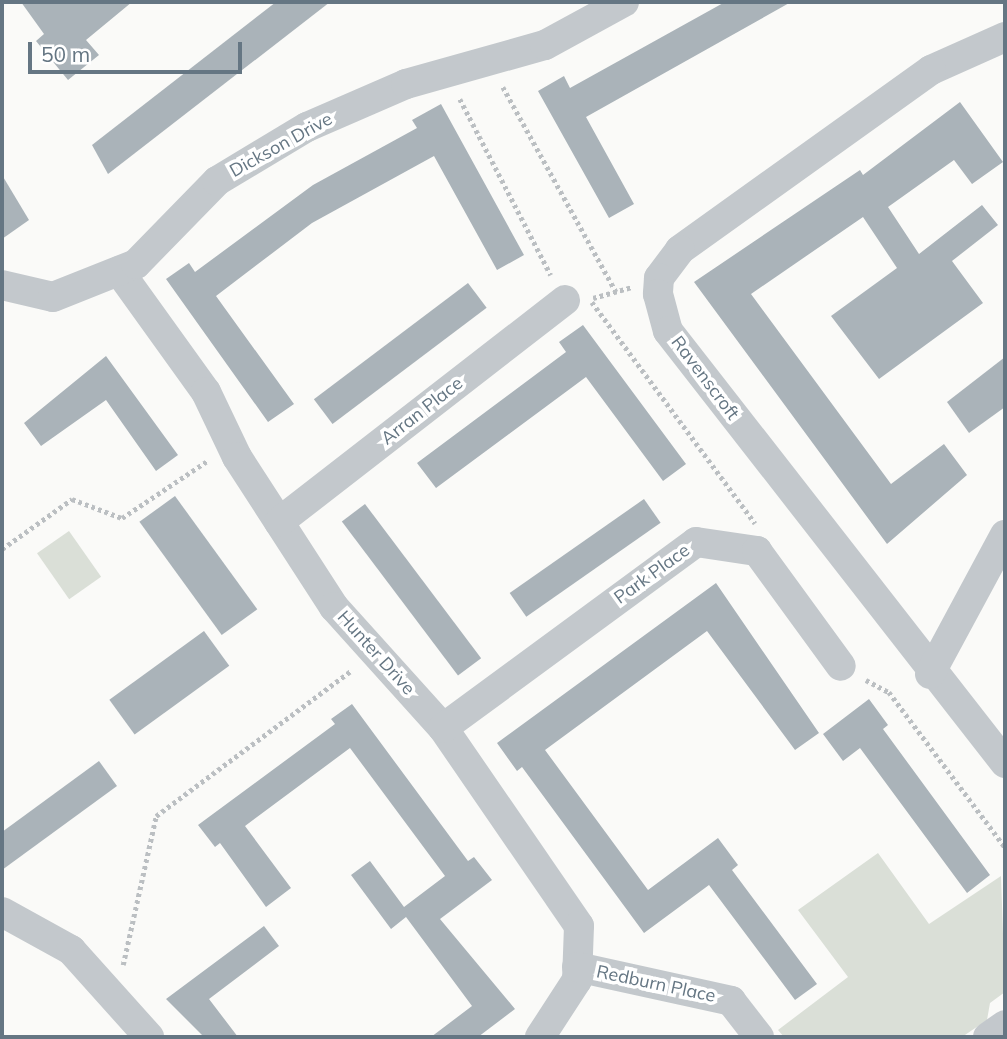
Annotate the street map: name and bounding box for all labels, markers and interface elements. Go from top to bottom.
scale bar [32,28,245,72]
text: 50 m [41,41,90,67]
street label: Dickson Drive [226,108,336,182]
street label: Ravenscroft [666,332,744,424]
street label: Arran Place [377,372,467,450]
street label: Park Place [610,539,694,609]
street label: Hunter Drive [333,607,419,699]
street label: Redburn Place [595,961,717,1007]

